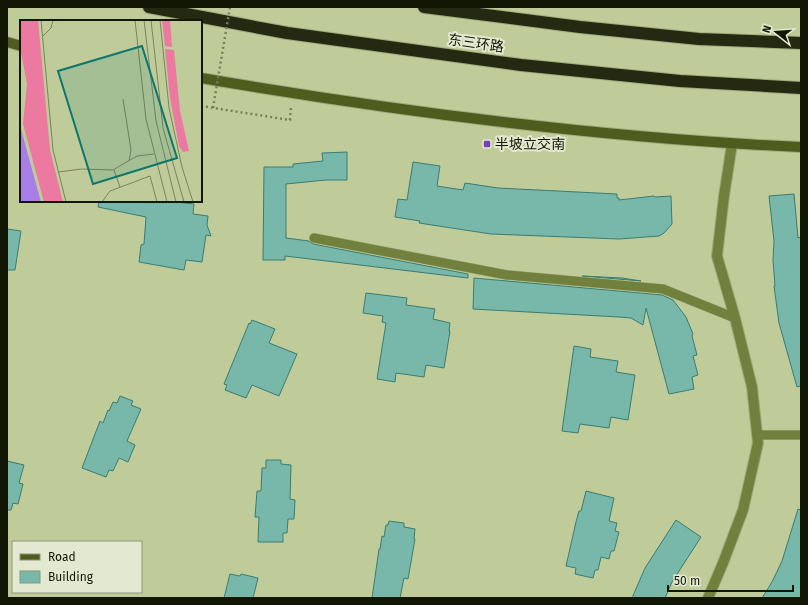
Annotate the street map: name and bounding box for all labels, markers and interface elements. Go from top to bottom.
north arrow [756,12,796,52]
inset map [20,20,202,202]
text: N [760,24,774,35]
street label: 东三环路 [447,31,505,56]
place label: 半坡立交南 [495,136,565,153]
marker: 半坡立交南 [482,139,492,149]
legend [12,541,142,593]
text: Road [48,550,76,564]
scale bar [668,567,793,593]
text: Building [48,570,94,584]
text: 50 m [674,574,700,588]

